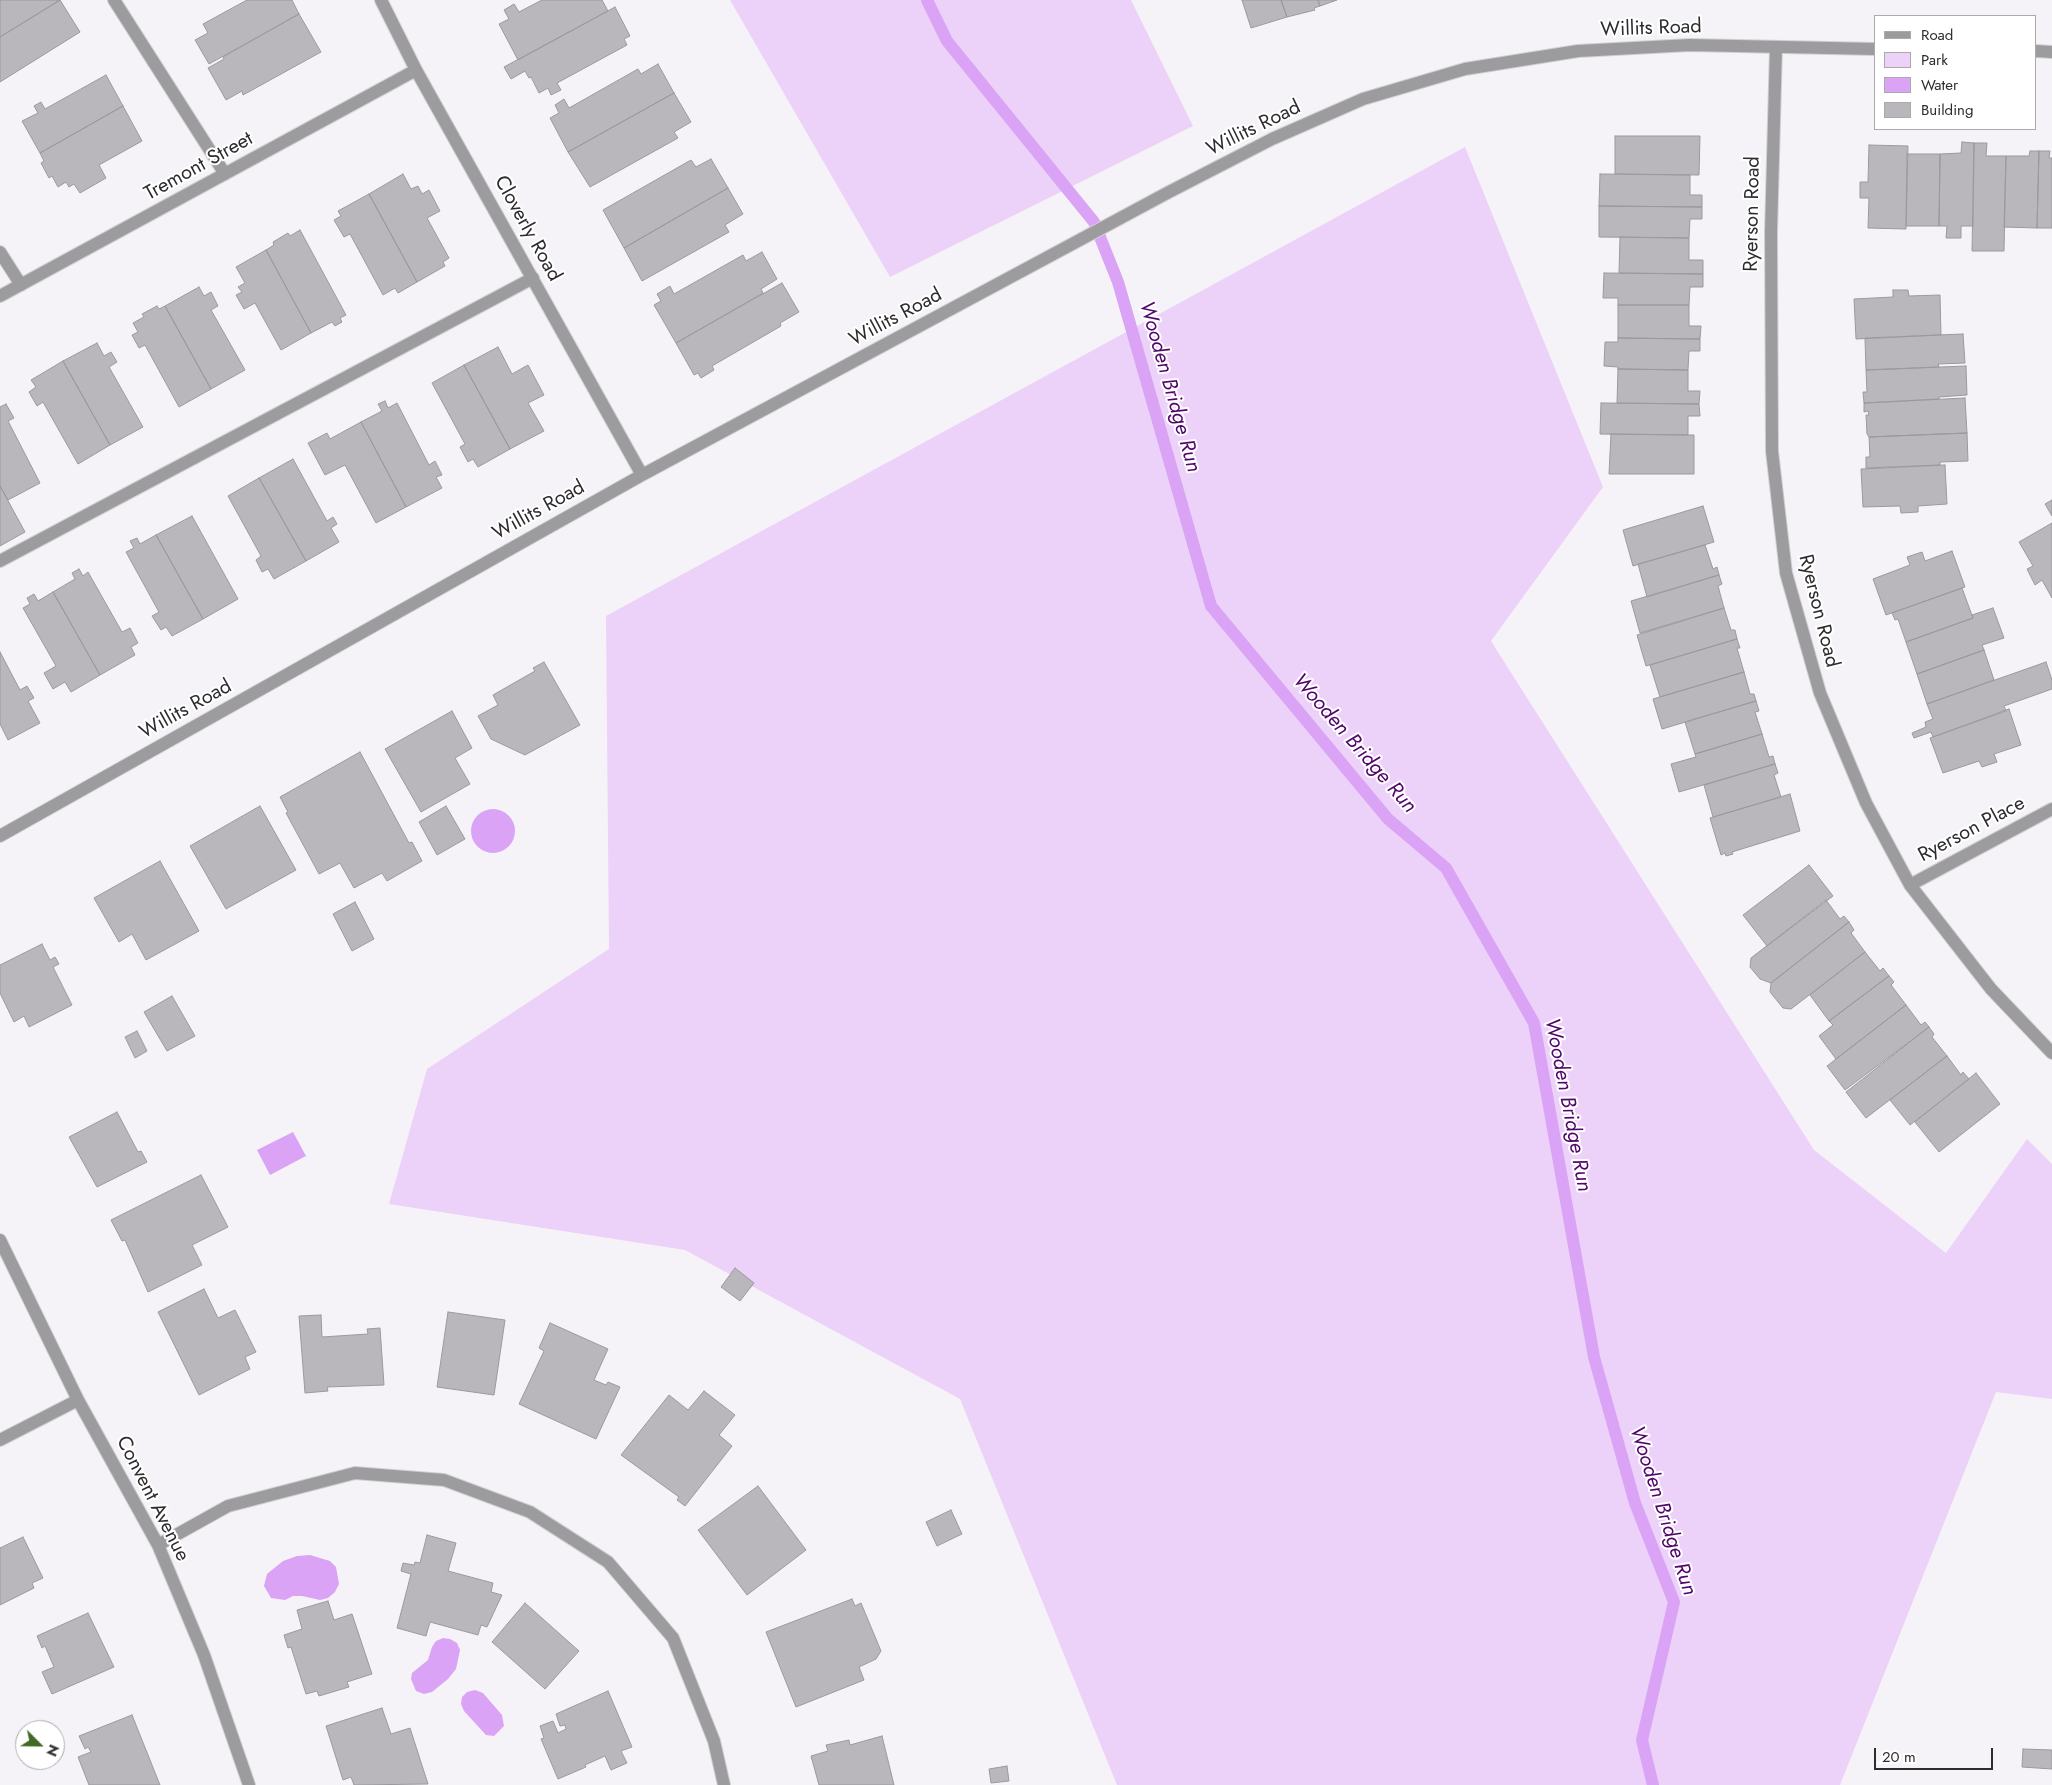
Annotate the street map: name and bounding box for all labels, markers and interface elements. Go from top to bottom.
street label: Willits Road [1600,15,1702,43]
legend [1874,15,2037,130]
text: Road [1921,24,1953,46]
text: Park [1921,49,1948,71]
text: Water [1921,74,1958,96]
street label: Willits Road [1203,96,1305,162]
text: Building [1921,99,1973,121]
street label: Tremont Street [141,127,257,207]
street label: Ryerson Road [1740,156,1766,272]
street label: Cloverly Road [488,172,566,286]
street label: Willits Road [846,284,946,352]
water label: Wooden Bridge Run [1133,299,1205,475]
street label: Willits Road [489,476,589,546]
street label: Ryerson Road [1792,552,1844,670]
water label: Wooden Bridge Run [1287,669,1421,819]
street label: Willits Road [136,675,236,745]
street label: Ryerson Place [1915,792,2029,868]
water label: Wooden Bridge Run [1538,1016,1596,1194]
water label: Wooden Bridge Run [1623,1423,1701,1599]
street label: Convent Avenue [110,1432,194,1566]
north arrow [15,1720,65,1770]
scale bar [1877,1738,1996,1770]
text: N [42,1741,64,1759]
text: 20 m [1882,1746,1916,1768]

